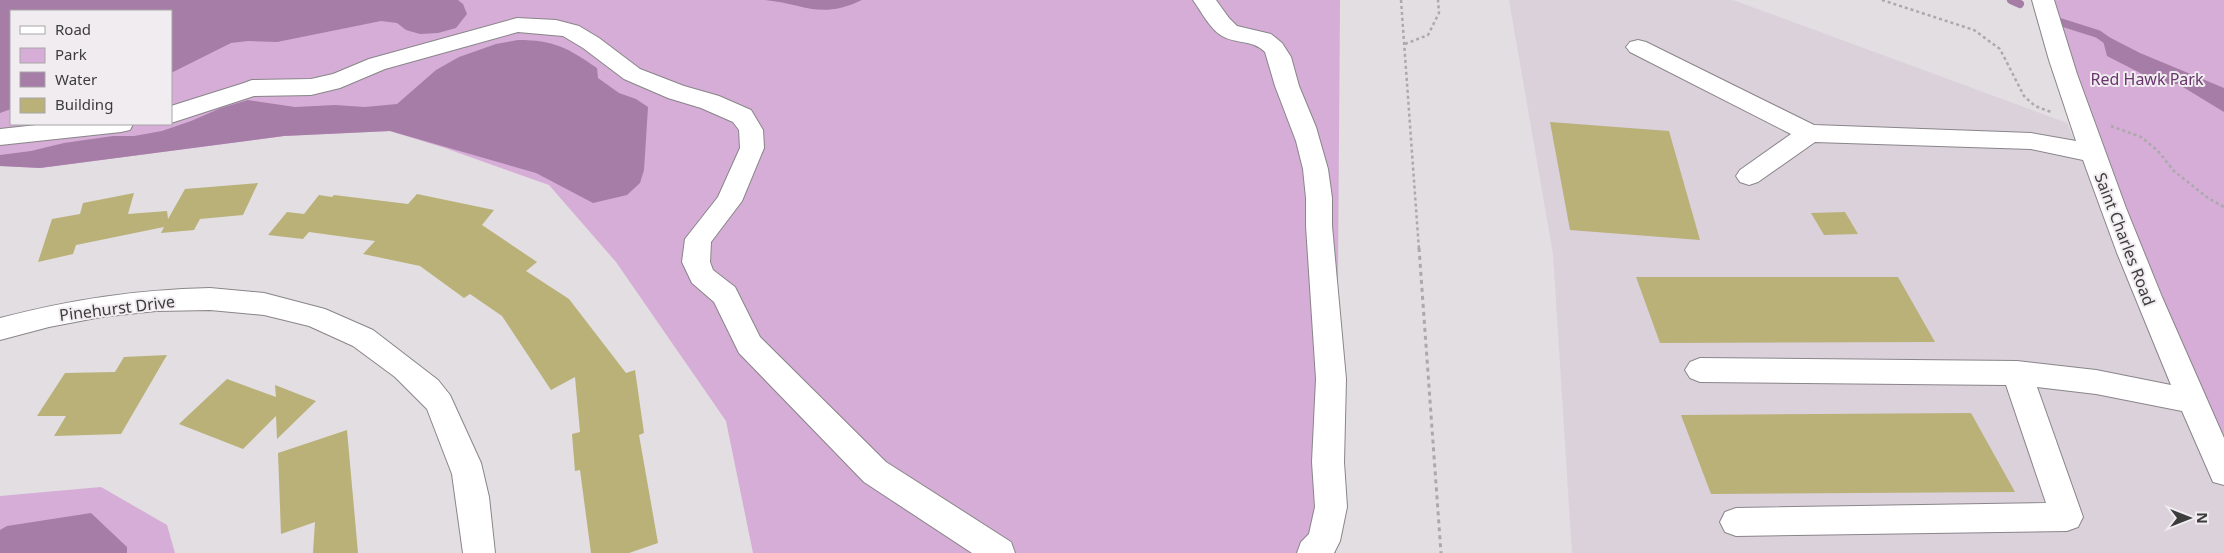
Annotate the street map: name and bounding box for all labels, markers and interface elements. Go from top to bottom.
legend [10,10,172,125]
text: Road [55,19,91,39]
text: Park [55,44,87,64]
park label: Red Hawk Park [2091,68,2204,90]
text: Water [55,69,97,89]
text: Building [55,94,113,114]
street label: Saint Charles Road [2090,169,2160,309]
street label: Pinehurst Drive [58,290,176,326]
north arrow [2164,493,2214,543]
text: N [2193,512,2212,524]

